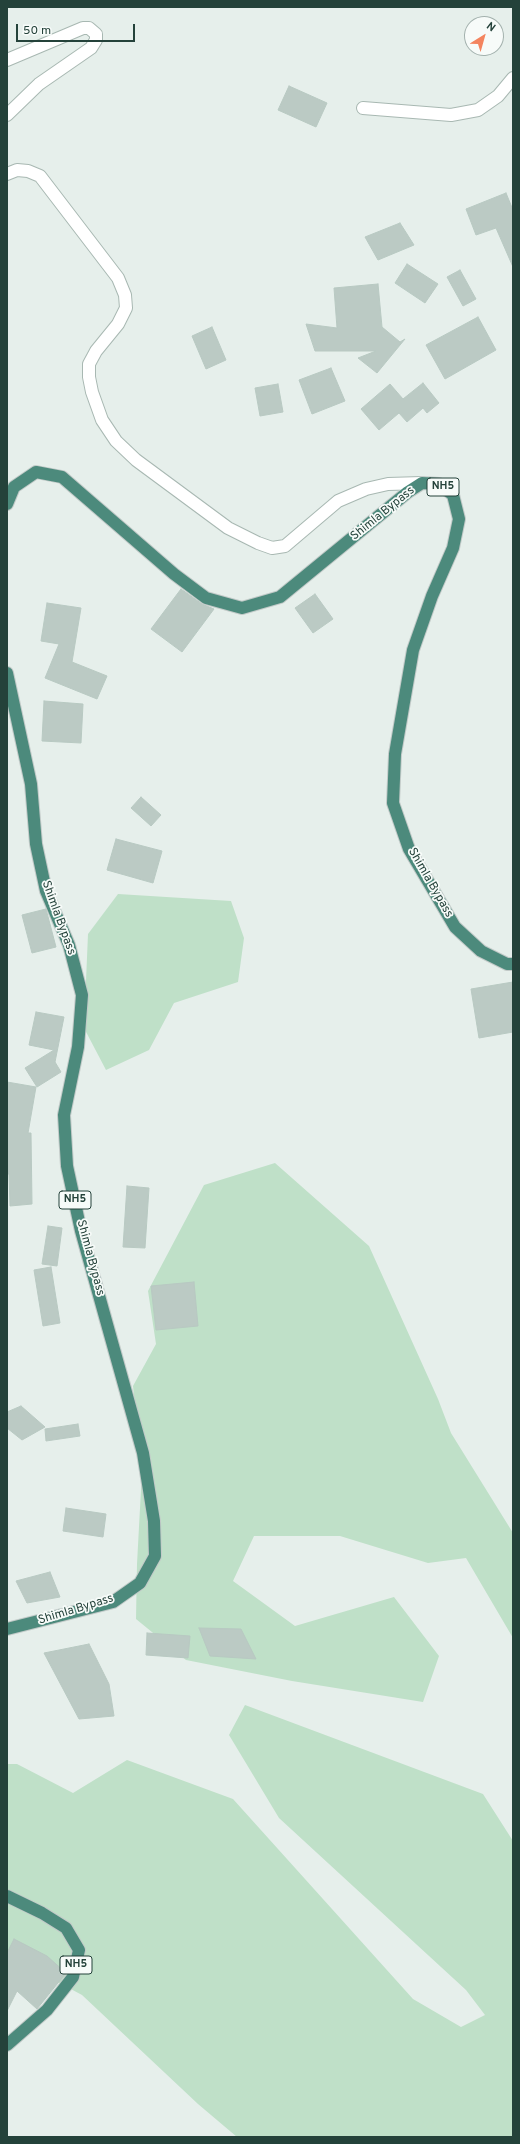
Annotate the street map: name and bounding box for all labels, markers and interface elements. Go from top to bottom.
scale bar [18,16,137,42]
north arrow [464,16,504,56]
text: N [483,19,498,35]
text: 50 m [23,23,51,39]
road number: NH5 [427,478,459,496]
street label: Shimla Bypass [348,484,418,544]
street label: Shimla Bypass [404,846,456,920]
street label: Shimla Bypass [38,879,78,957]
road number: NH5 [59,1191,91,1209]
street label: Shimla Bypass [73,1218,107,1298]
street label: Shimla Bypass [37,1592,115,1628]
road number: NH5 [60,1956,92,1974]

